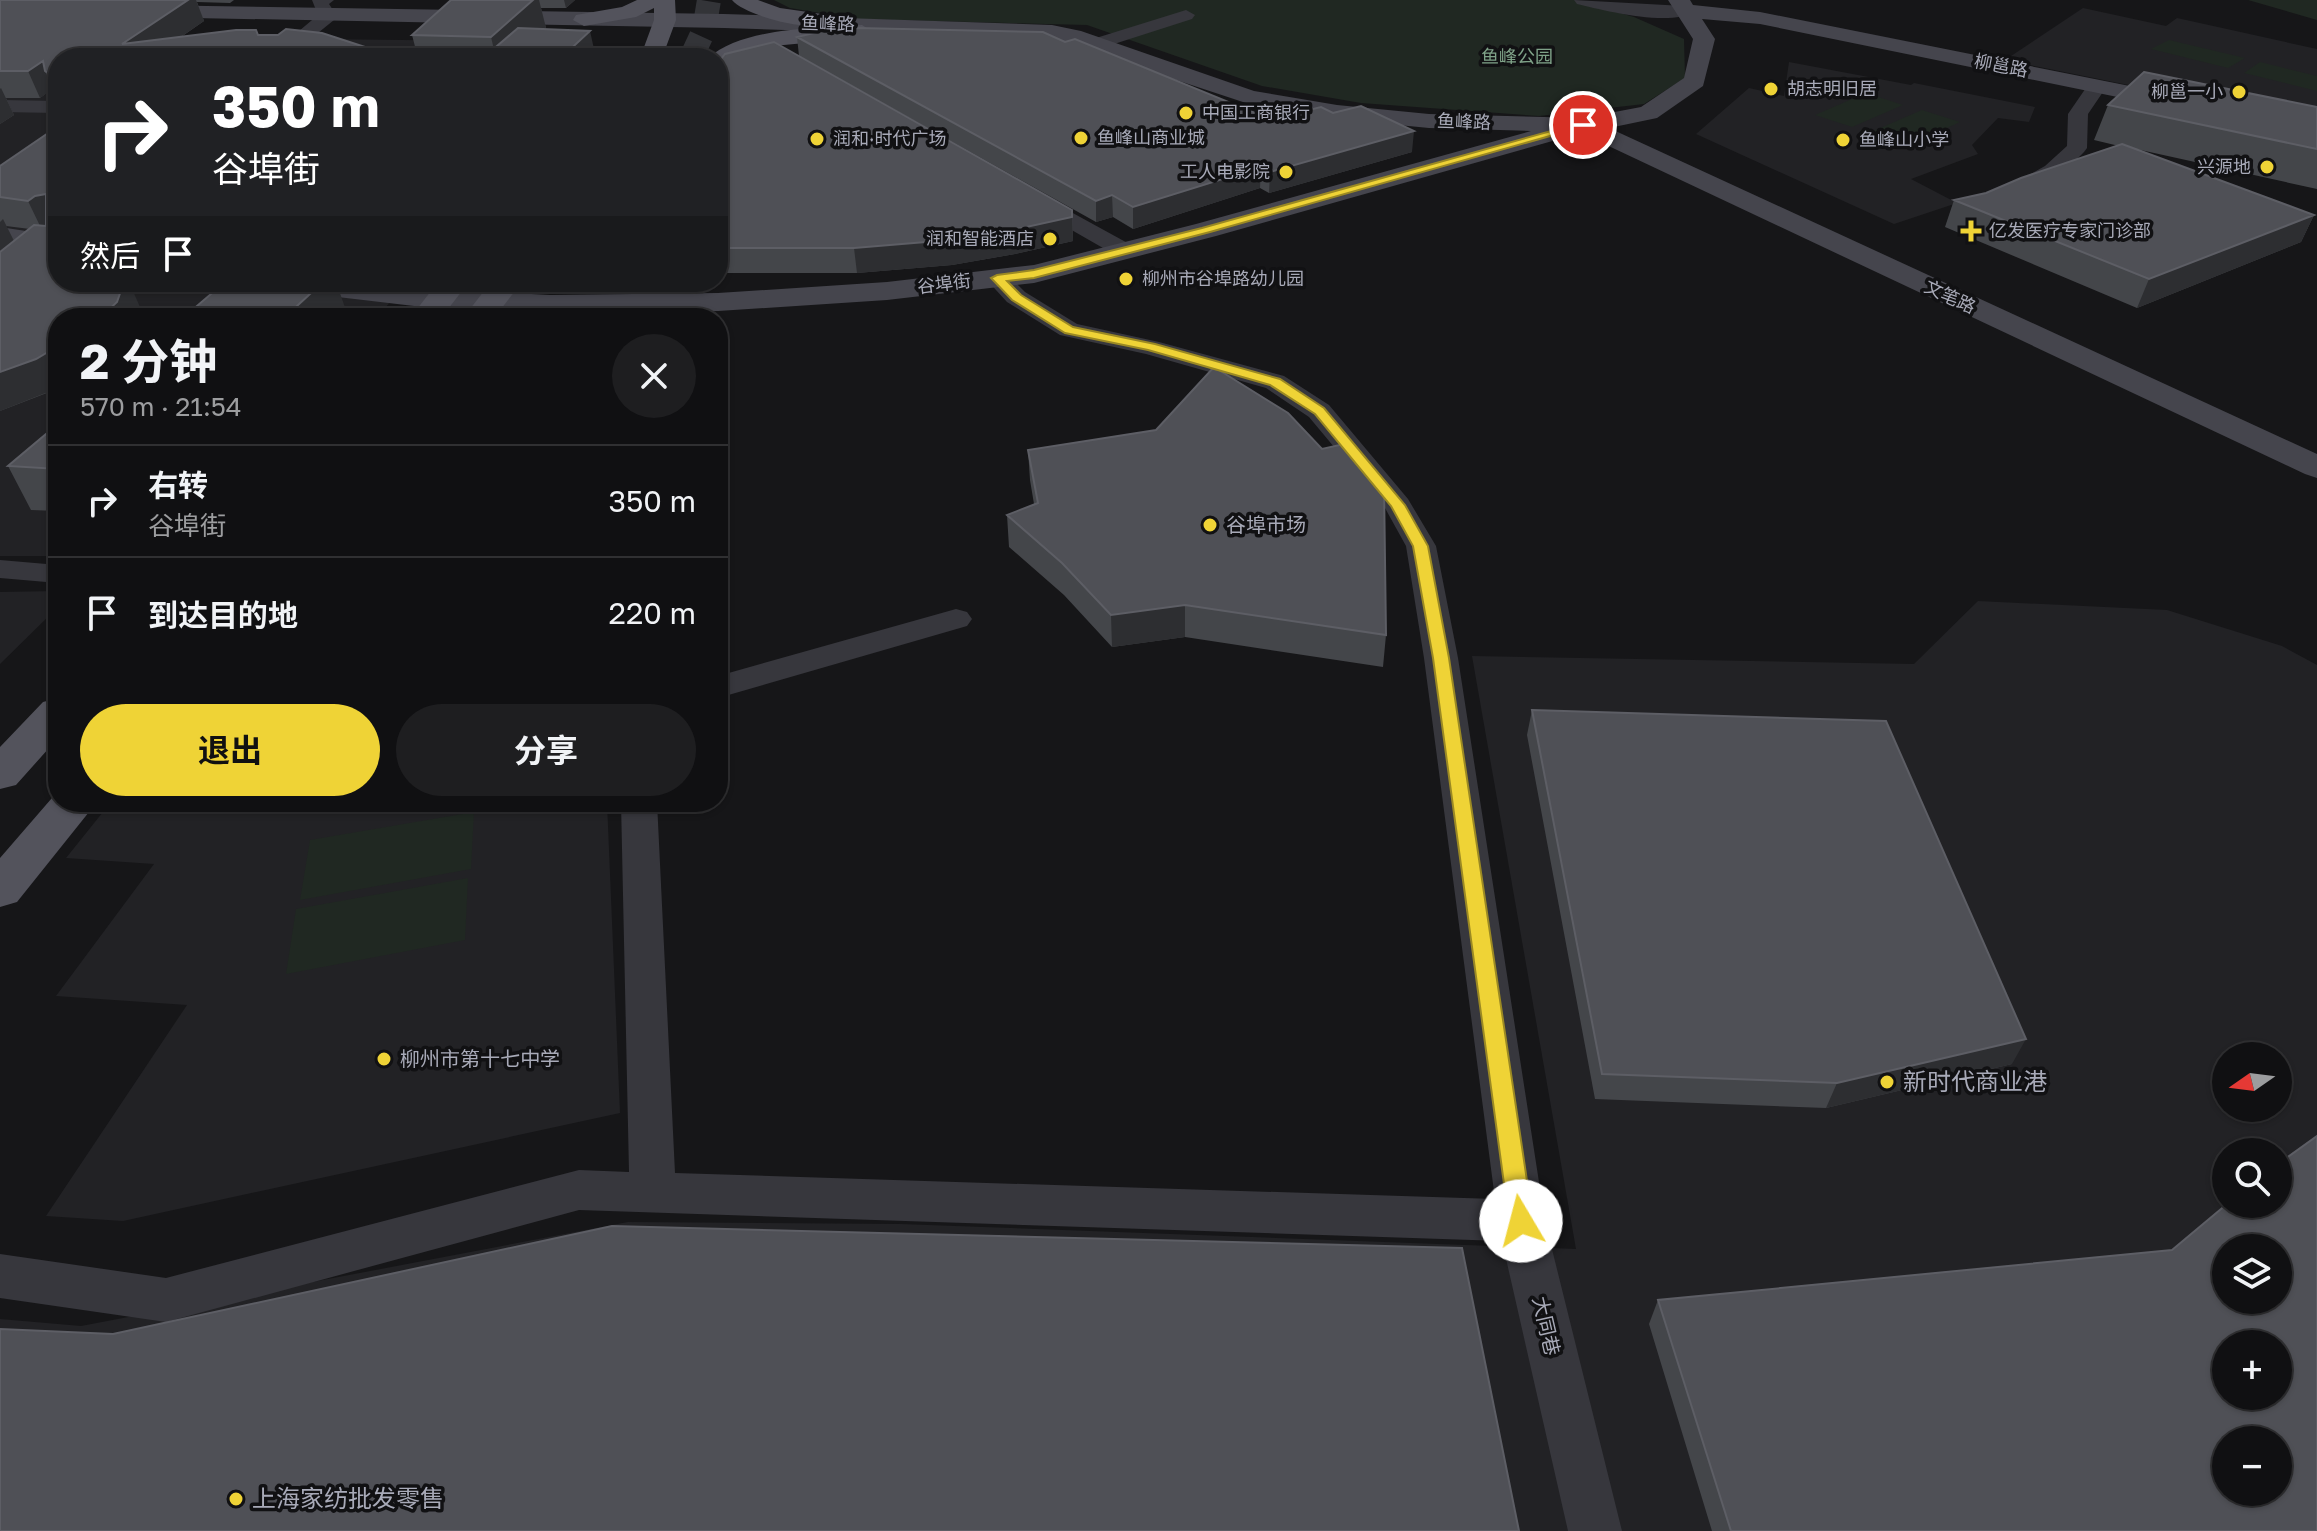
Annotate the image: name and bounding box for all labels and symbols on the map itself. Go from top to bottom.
street label: 鱼峰路 [801,11,855,35]
park label: 鱼峰公园 [1481,45,1553,67]
street label: 柳邕路 [1973,49,2030,81]
place label: 胡志明旧居 [1787,77,1877,99]
marker: 胡志明旧居 [1762,80,1780,98]
place label: 柳邕一小 [2151,80,2223,102]
marker: 柳邕一小 [2230,83,2248,101]
pin [1549,91,1617,159]
place label: 中国工商银行 [1202,101,1310,123]
marker: 中国工商银行 [1177,104,1195,122]
street label: 鱼峰路 [1437,109,1491,133]
place label: 鱼峰山商业城 [1097,126,1205,148]
place label: 润和·时代广场 [833,127,946,149]
place label: 鱼峰山小学 [1859,128,1949,150]
marker: 鱼峰山商业城 [1072,129,1090,147]
marker: 润和·时代广场 [808,130,826,148]
marker: 鱼峰山小学 [1834,131,1852,149]
place label: 兴源地 [2197,155,2251,177]
marker: 兴源地 [2258,158,2276,176]
place label: 工人电影院 [1180,160,1270,182]
marker: 工人电影院 [1277,163,1295,181]
place label: 亿发医疗专家门诊部 [1989,219,2151,241]
marker: 亿发医疗专家门诊部 [1960,220,1982,242]
place label: 润和智能酒店 [926,227,1034,249]
marker: 润和智能酒店 [1041,230,1059,248]
place label: 柳州市谷埠路幼儿园 [1142,267,1304,289]
street label: 谷埠街 [916,269,972,297]
marker: 柳州市谷埠路幼儿园 [1117,270,1135,288]
street label: 文笔路 [1921,275,1980,317]
place label: 谷埠市场 [1226,512,1306,536]
marker: 谷埠市场 [1201,516,1219,534]
north arrow [2212,1042,2292,1122]
place label: 柳州市第十七中学 [400,1046,560,1070]
marker: 柳州市第十七中学 [375,1050,393,1068]
place label: 新时代商业港 [1903,1066,2047,1095]
marker: 新时代商业港 [1878,1073,1896,1091]
position arrow [1479,1179,1563,1263]
street label: 大同巷 [1529,1294,1565,1358]
place label: 上海家纺批发零售 [252,1483,444,1512]
marker: 上海家纺批发零售 [227,1490,245,1508]

